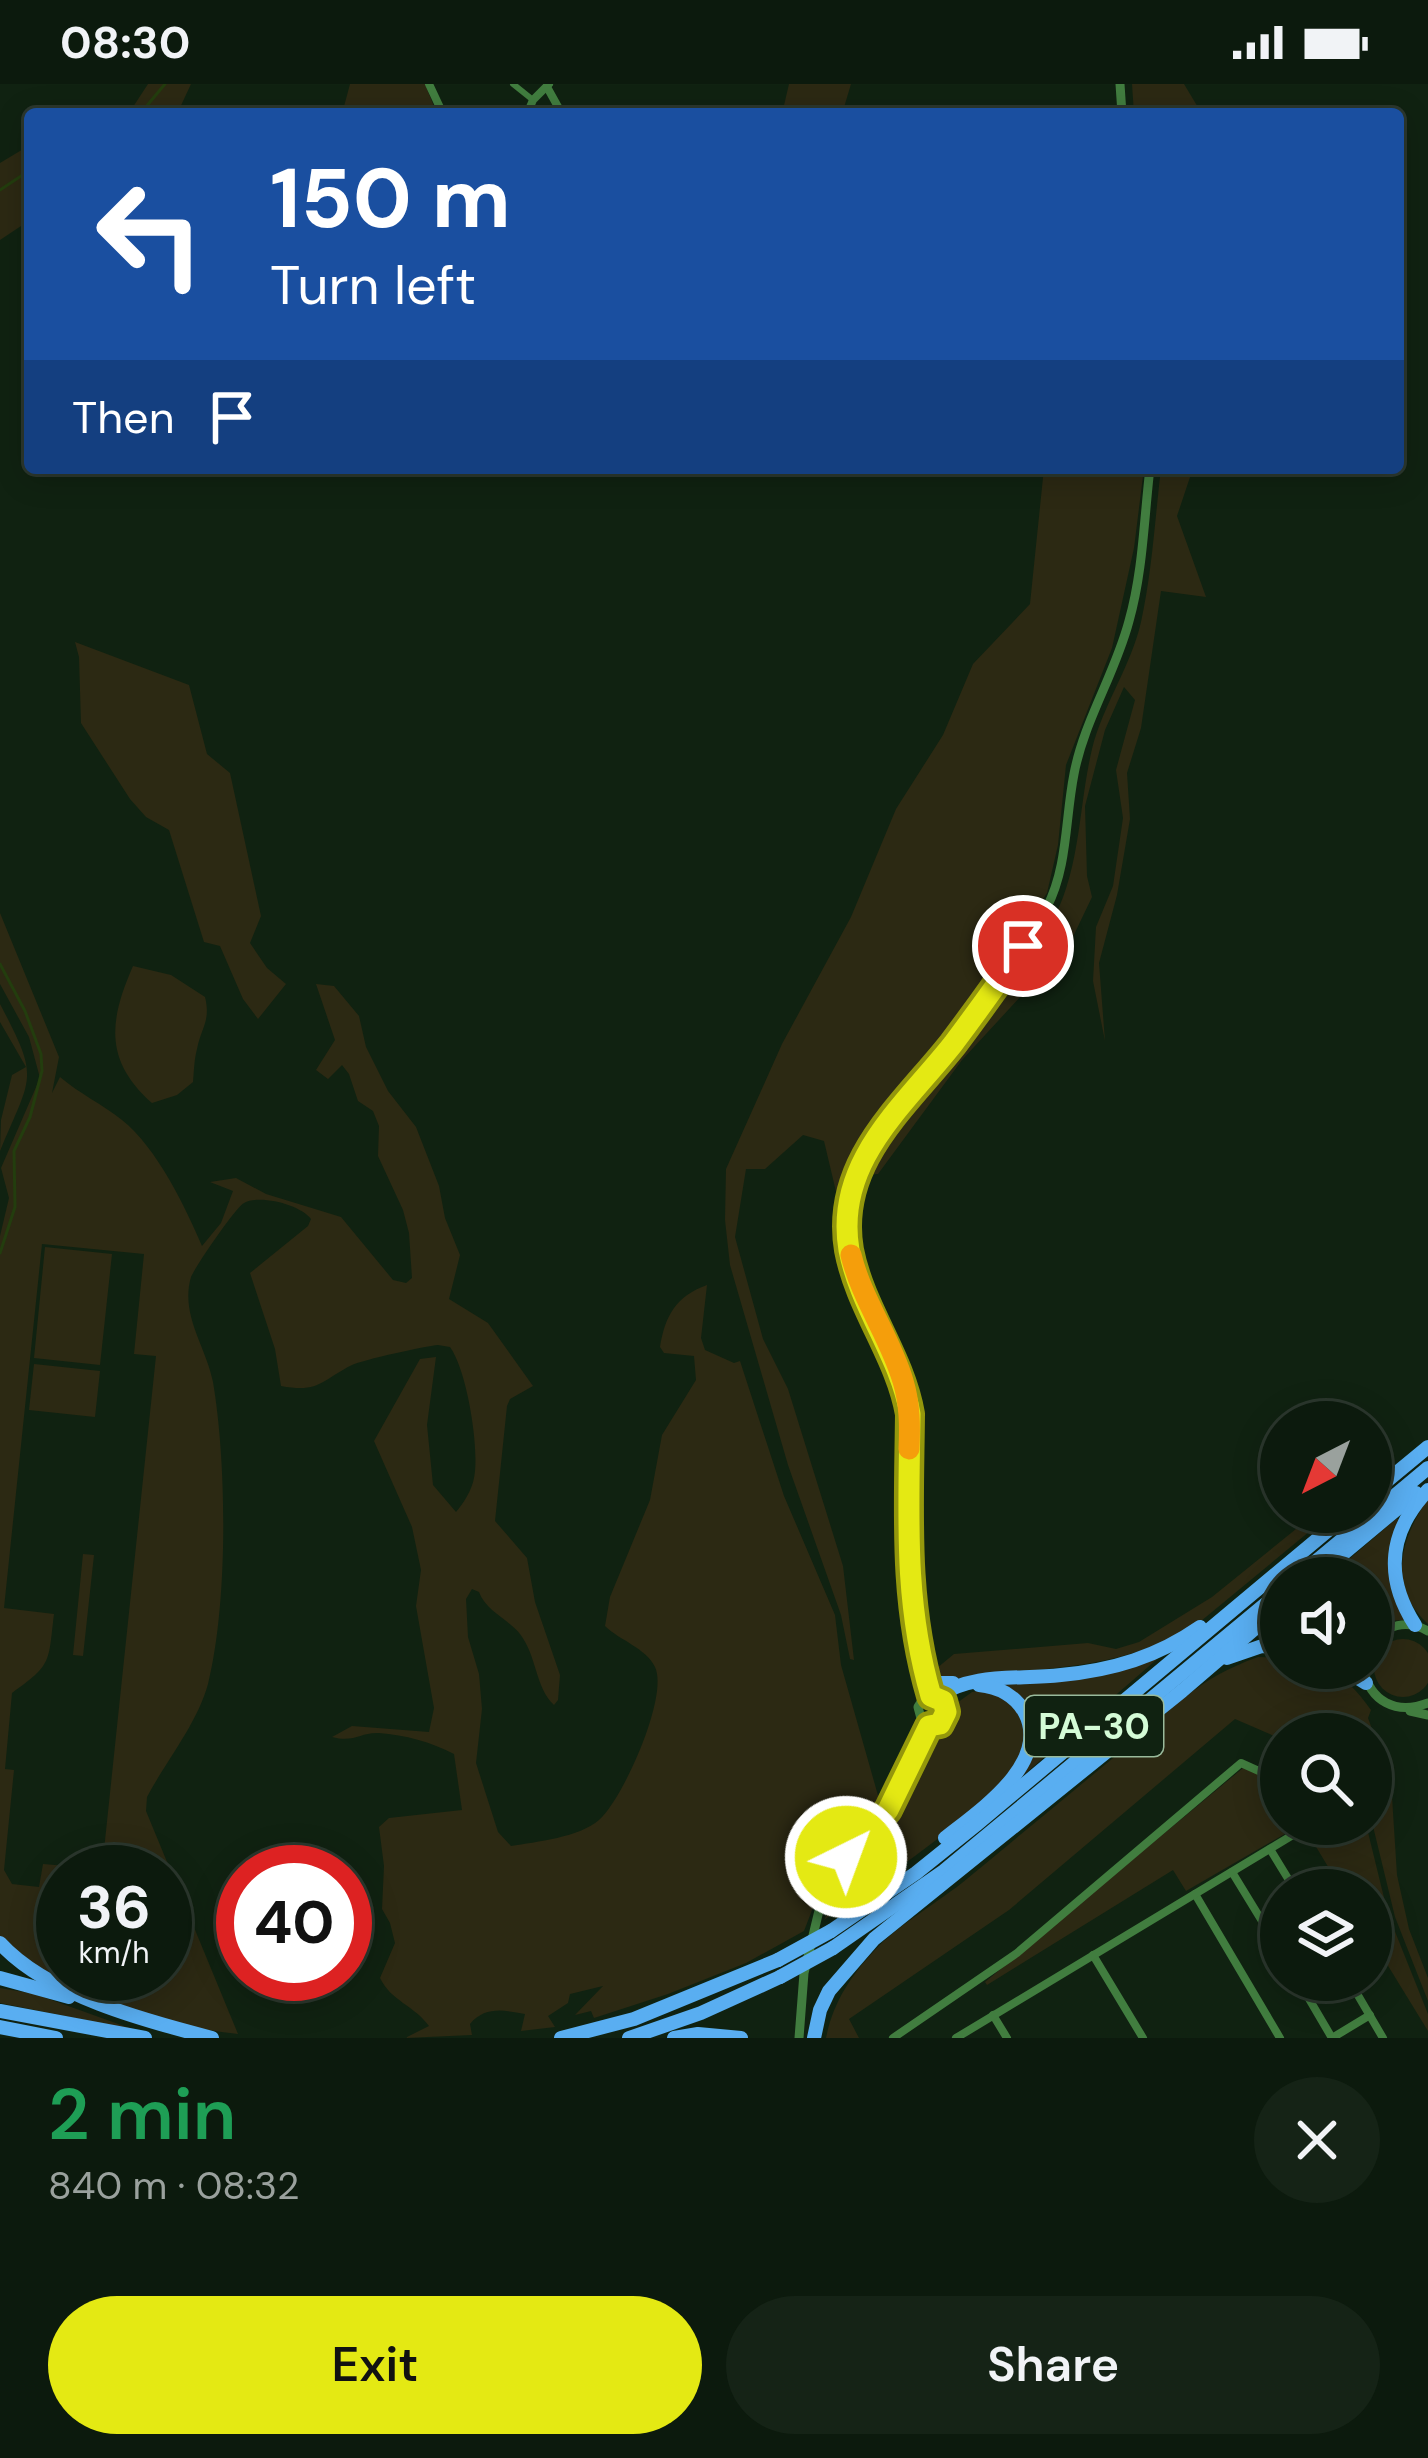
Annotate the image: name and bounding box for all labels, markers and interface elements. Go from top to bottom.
text: 08:30 [60,13,190,72]
text: 150 m [270,144,511,253]
icon: left [72,156,228,312]
text: Turn left [270,250,476,321]
icon: arrive [199,384,265,450]
text: Then [72,388,175,447]
pin [972,895,1074,997]
icon: arrive [990,913,1056,979]
north arrow [1260,1401,1392,1533]
map controls [1260,1401,1392,2001]
button: sound [1260,1557,1392,1689]
road number: PA-30 [1025,1696,1163,1756]
button: search [1260,1713,1392,1845]
position arrow [783,1794,909,1920]
speed limit sign: 40 [216,1845,372,2001]
text: 36 [77,1868,151,1947]
button: layers [1260,1869,1392,2001]
text: km/h [79,1933,149,1972]
text: 2 min [48,2068,236,2161]
button: close [1254,2077,1380,2203]
text: 840 m · 08:32 [48,2160,299,2211]
button: Exit [48,2296,702,2434]
button: Share [726,2296,1380,2434]

